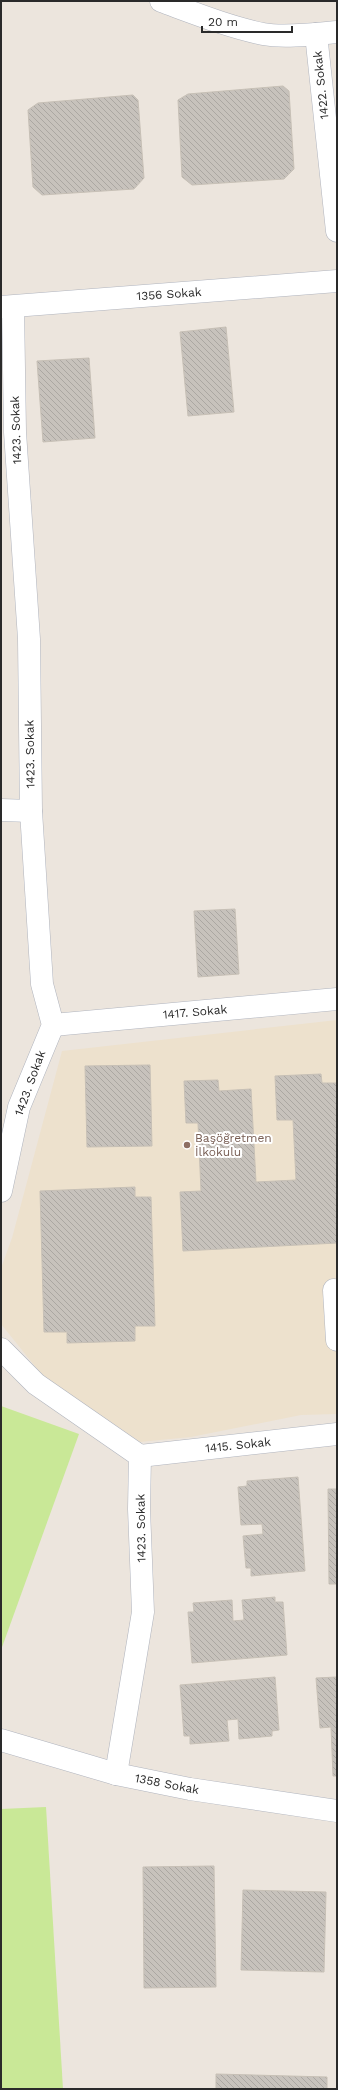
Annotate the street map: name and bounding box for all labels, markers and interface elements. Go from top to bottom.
scale bar [202,8,292,34]
text: 20 m [208,15,238,29]
street label: 1422. Sokak [310,50,332,120]
street label: 1356 Sokak [136,285,202,303]
street label: 1423. Sokak [8,395,24,464]
street label: 1423. Sokak [22,719,38,788]
street label: 1417. Sokak [162,1002,228,1022]
street label: 1423. Sokak [12,1048,48,1118]
place label: Başöğretmen İlkokulu [195,1131,272,1159]
marker: Başöğretmen İlkokulu [182,1140,192,1150]
street label: 1415. Sokak [204,1435,272,1455]
street label: 1423. Sokak [133,1493,149,1562]
street label: 1358 Sokak [134,1771,201,1797]

